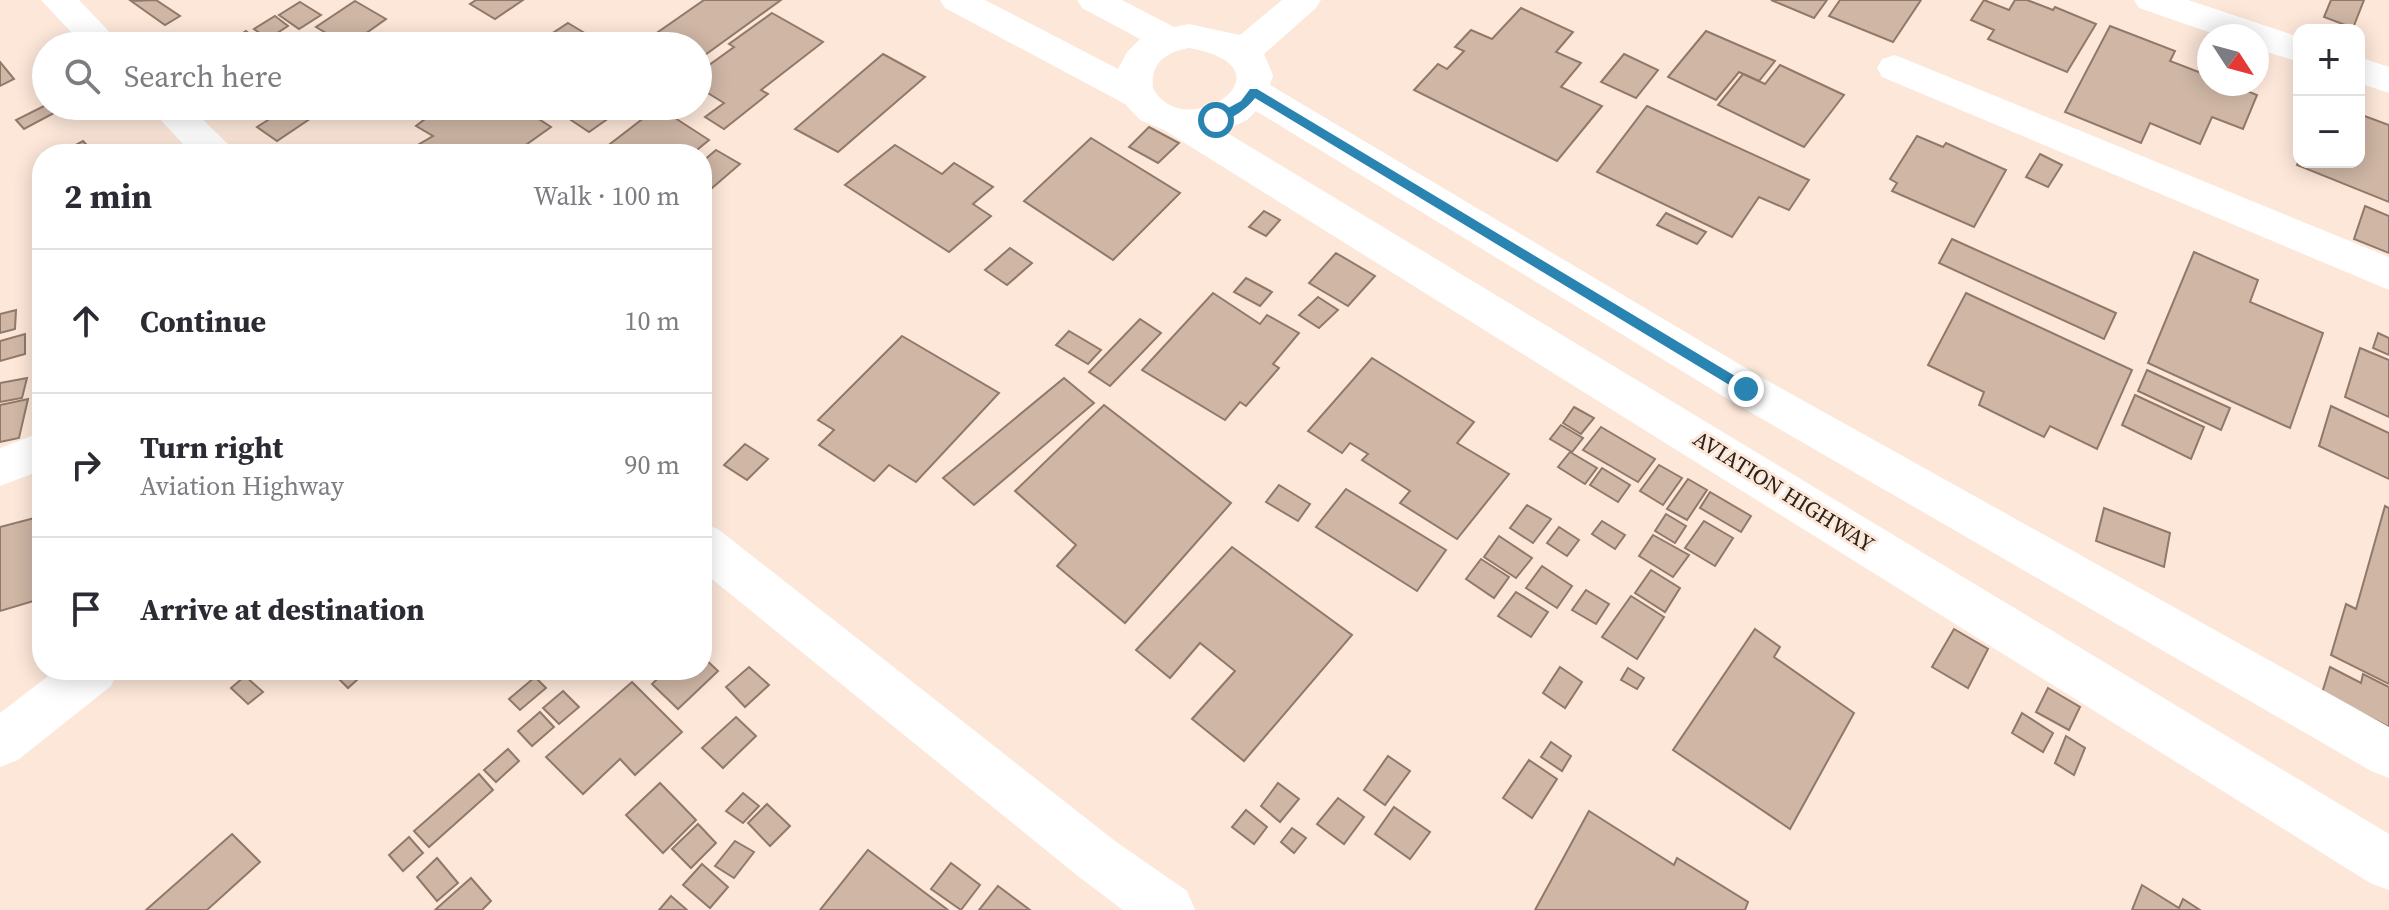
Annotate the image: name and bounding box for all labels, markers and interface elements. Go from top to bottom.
north arrow [2197,24,2269,96]
map controls [2293,24,2365,168]
button: + [2293,24,2365,96]
search box [32,32,712,120]
icon: search [60,54,104,98]
text: Search here [124,56,282,97]
button: − [2293,96,2365,168]
route start [1198,102,1234,138]
text: 2 min [64,173,152,219]
text: Walk · 100 m [533,178,680,214]
icon: ahead [64,299,108,343]
text: Continue [140,301,266,342]
text: 10 m [625,303,680,339]
route end [1728,371,1764,407]
street label: AVIATION HIGHWAY [1688,423,1880,559]
text: Turn right [140,427,283,468]
icon: right [64,443,108,487]
text: 90 m [625,447,680,483]
text: Aviation Highway [140,468,344,504]
icon: arrive [64,587,108,631]
text: Arrive at destination [140,589,425,630]

